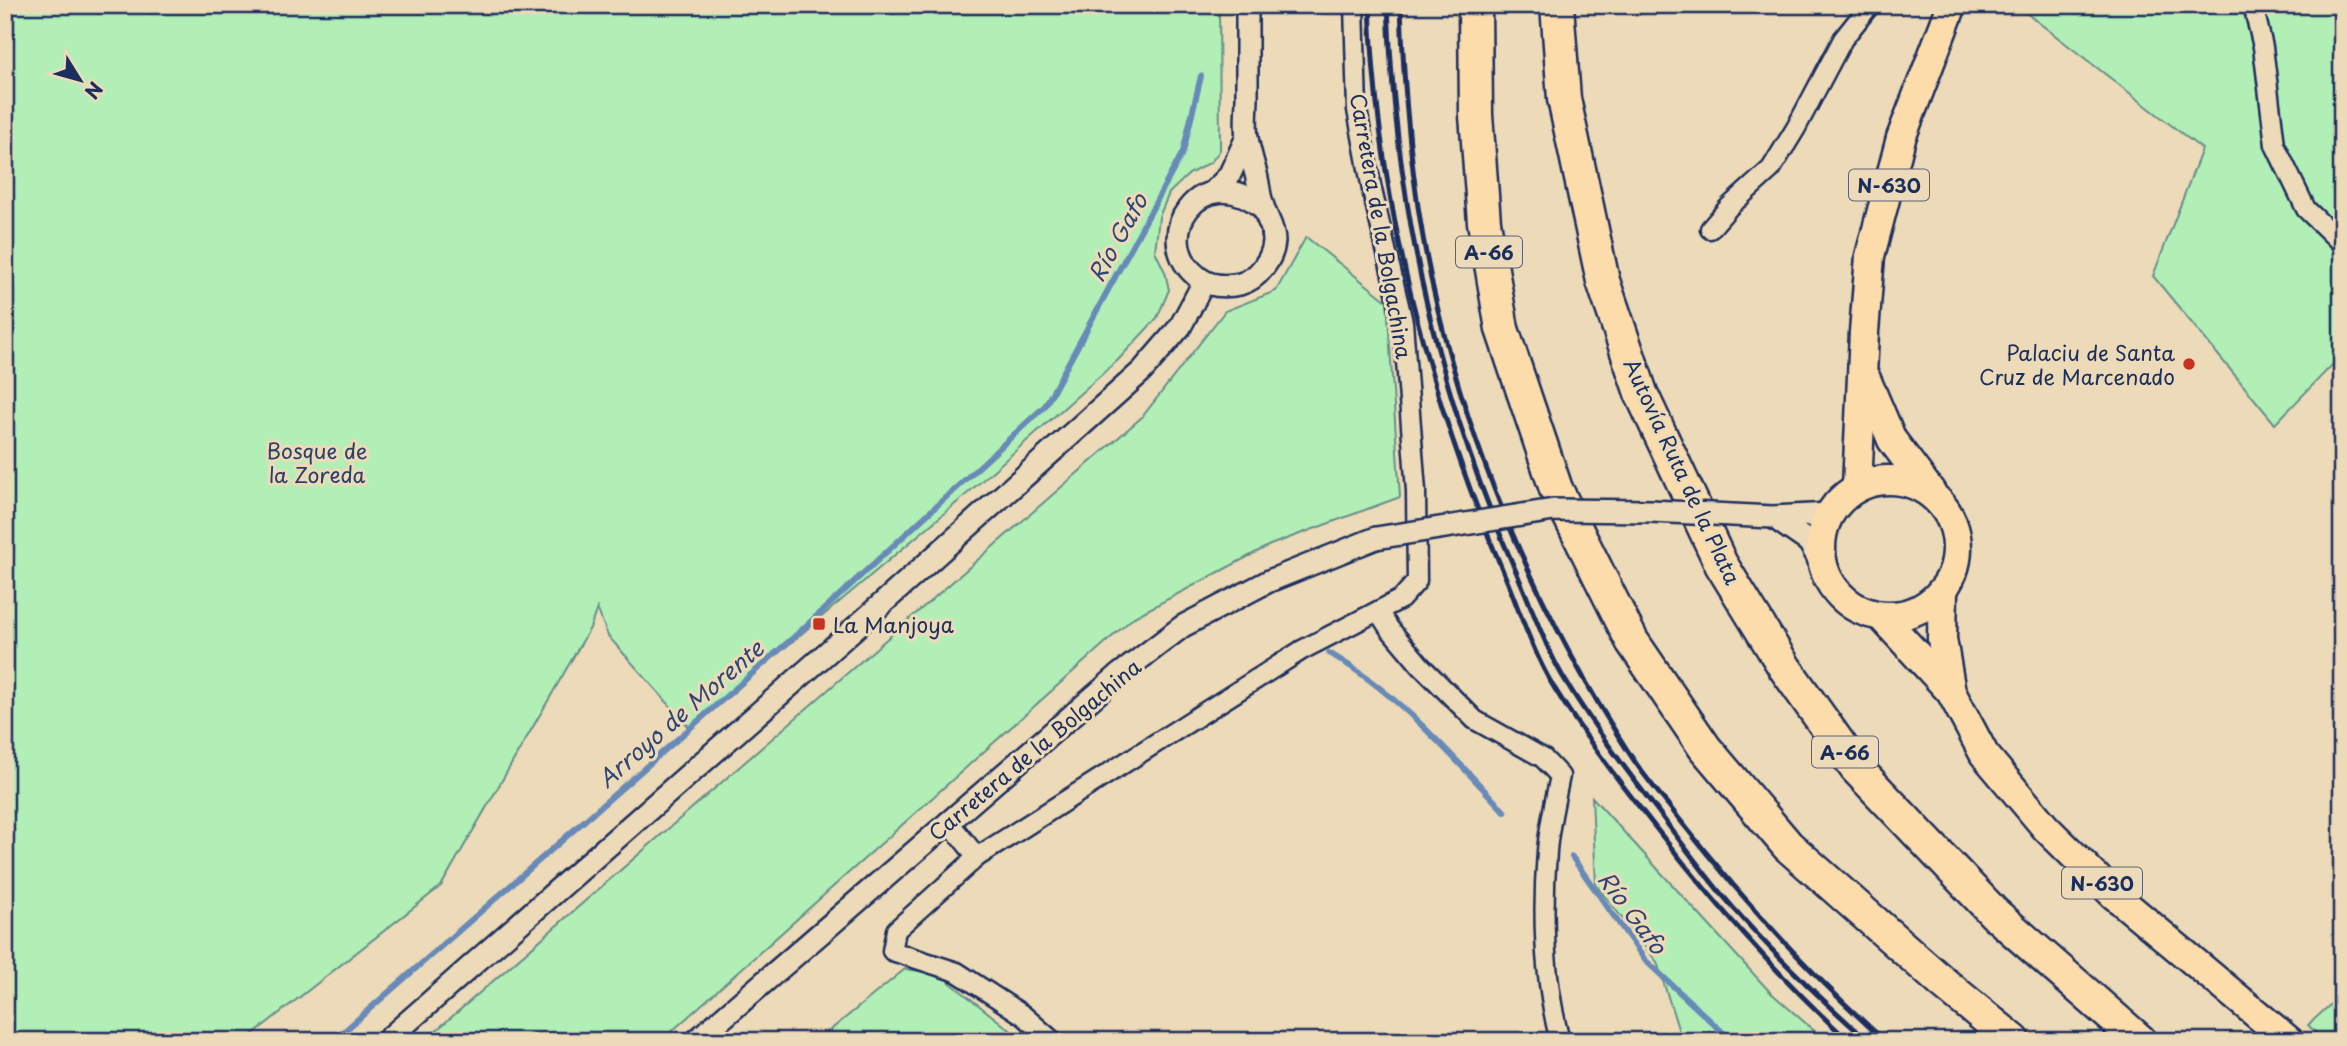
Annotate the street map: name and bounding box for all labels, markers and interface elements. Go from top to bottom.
north arrow [46,46,116,116]
text: N [79,76,110,105]
street label: Carretera de la Bolgachina [1343,91,1421,362]
road number: N-630 [1849,169,1929,200]
water label: Río Gafo [1078,186,1156,288]
road number: A-66 [1456,236,1522,268]
place label: Palaciu de Santa Cruz de Marcenado [1979,336,2175,392]
street label: Autovía Ruta de la Plata [1616,353,1750,590]
marker: Palaciu de Santa Cruz de Marcenado [2181,356,2197,372]
park label: Bosque de la Zoreda [266,434,368,490]
place label: La Manjoya [833,608,954,640]
marker: La Manjoya [811,616,827,632]
water label: Arroyo de Morente [589,630,772,795]
street label: Carretera de la Bolgachina [921,650,1148,848]
road number: A-66 [1812,736,1878,768]
water label: Río Gafo [1590,863,1677,962]
road number: N-630 [2062,868,2142,898]

